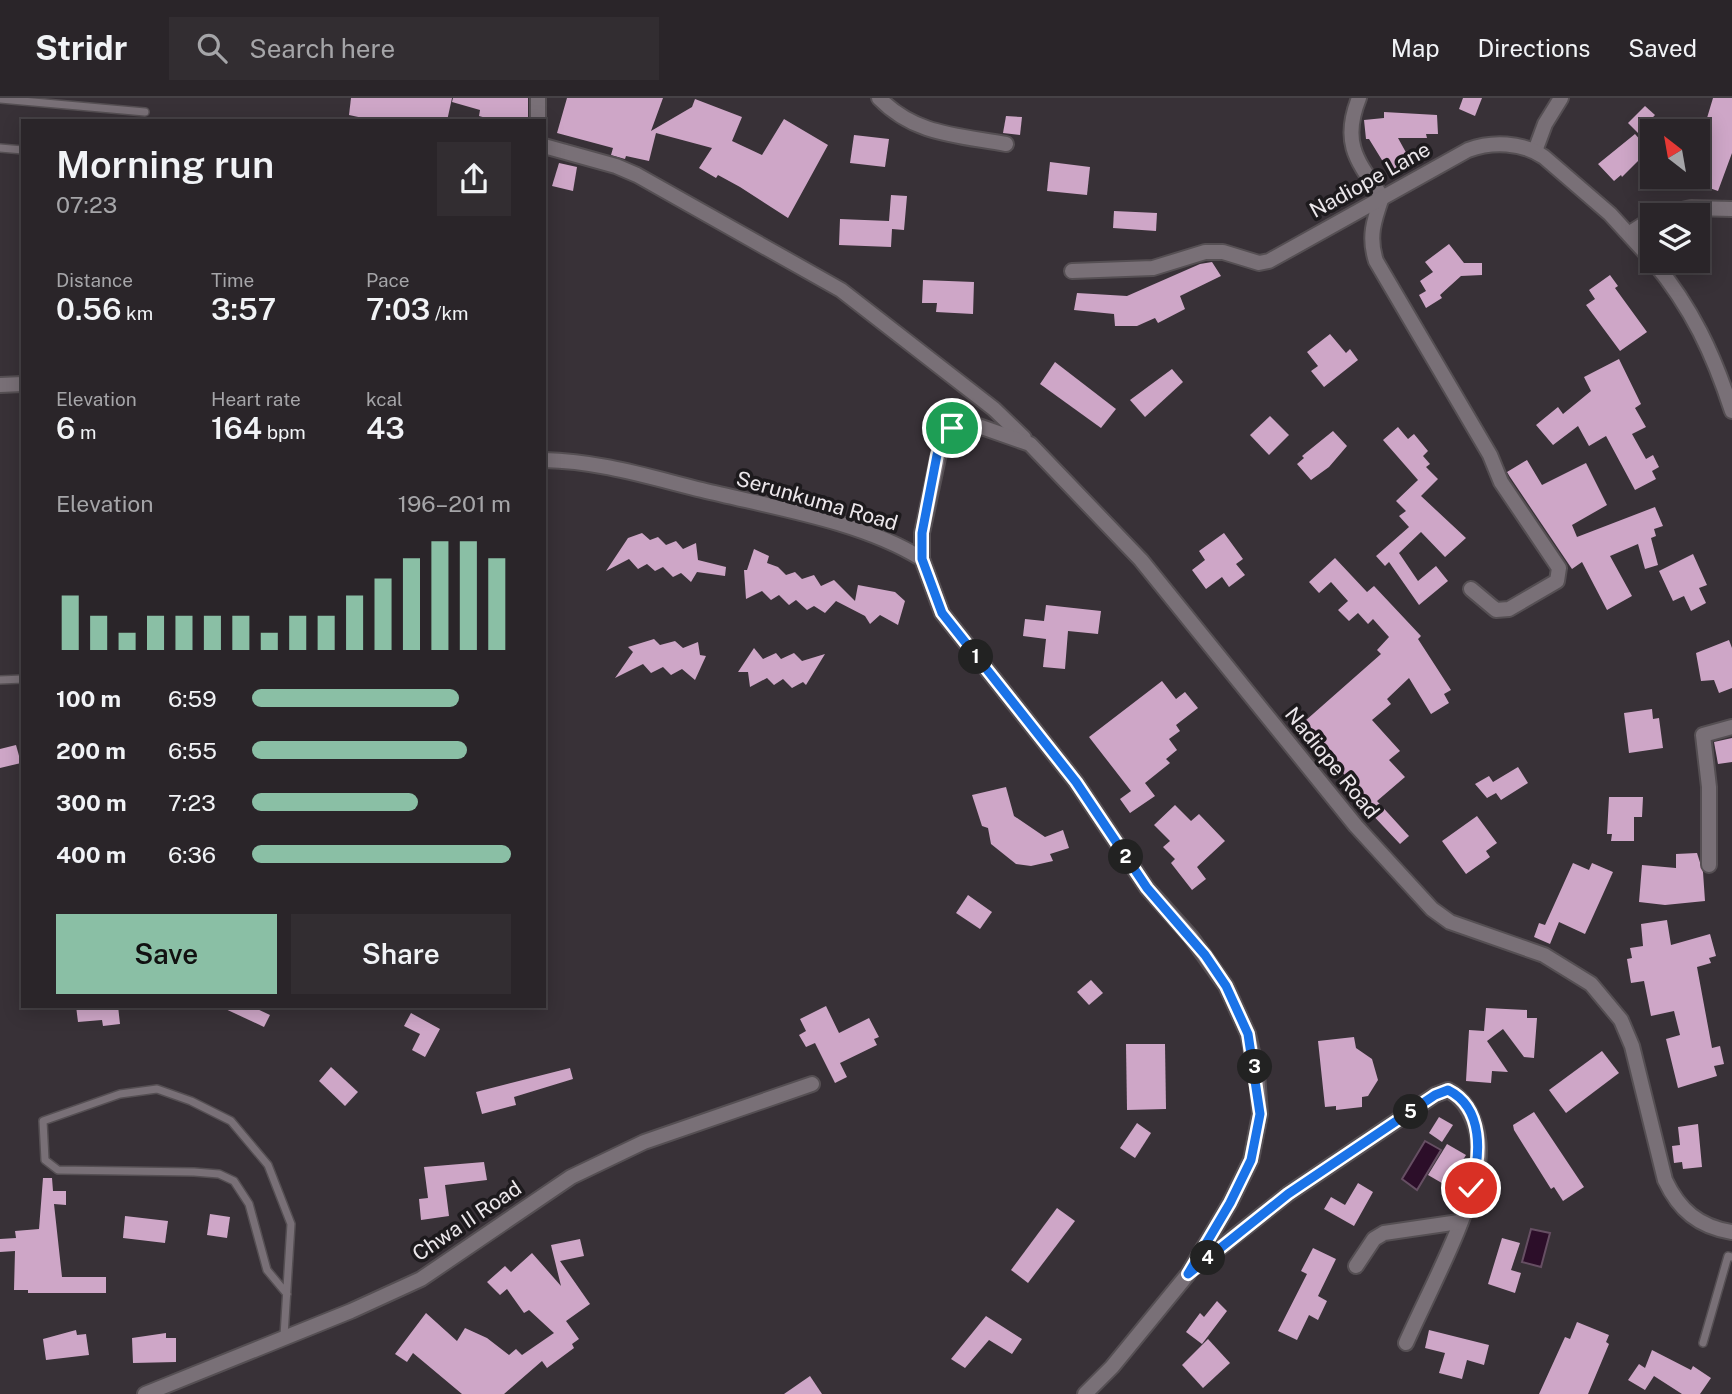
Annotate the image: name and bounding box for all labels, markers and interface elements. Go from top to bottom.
search box [169,17,659,80]
text: Stridr [35,29,127,67]
icon: search [193,29,231,67]
text: Search here [249,33,395,64]
text: Map [1391,34,1440,62]
text: Directions [1478,34,1590,62]
text: Saved [1628,34,1697,62]
north arrow [1640,119,1710,189]
map controls [1640,119,1710,273]
street label: Nadiope Lane [1305,136,1434,223]
text: Morning run [56,142,274,187]
button: share [437,142,511,216]
text: 07:23 [56,191,117,218]
button: layers [1640,203,1710,273]
text: Distance [56,269,133,291]
text: Time [211,269,254,291]
text: Pace [366,269,409,291]
text: 0.56 [56,291,121,327]
text: 3:57 [211,291,276,327]
text: 7:03 [366,291,430,327]
text: km [121,302,153,324]
text: /km [430,302,469,324]
text: Elevation [56,388,137,410]
text: Heart rate [211,388,301,410]
text: kcal [366,388,403,410]
pin [922,398,982,458]
icon: arrive [933,409,971,447]
text: 6 [56,410,75,446]
text: 164 [211,410,262,446]
text: 43 [366,410,405,446]
text: m [75,421,96,443]
text: bpm [262,421,306,443]
street label: Serunkuma Road [733,465,901,536]
text: Elevation [56,490,154,517]
text: 196–201 m [398,490,511,517]
pin: 1 [958,640,993,674]
text: 1 [971,645,980,667]
text: 100 m [56,685,121,712]
text: 6:59 [168,685,217,712]
street label: Nadiope Road [1280,702,1385,823]
text: 200 m [56,737,126,764]
text: 6:55 [168,737,217,764]
text: 300 m [56,789,127,816]
text: 7:23 [168,789,216,816]
pin: 2 [1108,840,1144,874]
text: 400 m [56,841,126,868]
text: 6:36 [168,841,216,868]
text: 2 [1119,845,1132,867]
button: Save [56,914,277,994]
button: Share [291,914,511,994]
pin: 3 [1238,1049,1272,1084]
text: 3 [1248,1055,1261,1077]
pin: 5 [1394,1094,1428,1130]
text: 5 [1404,1100,1417,1122]
pin [1441,1158,1501,1218]
icon: check [1452,1169,1490,1207]
street label: Chwa II Road [408,1175,526,1266]
pin: 4 [1190,1240,1226,1276]
text: 4 [1201,1246,1214,1268]

